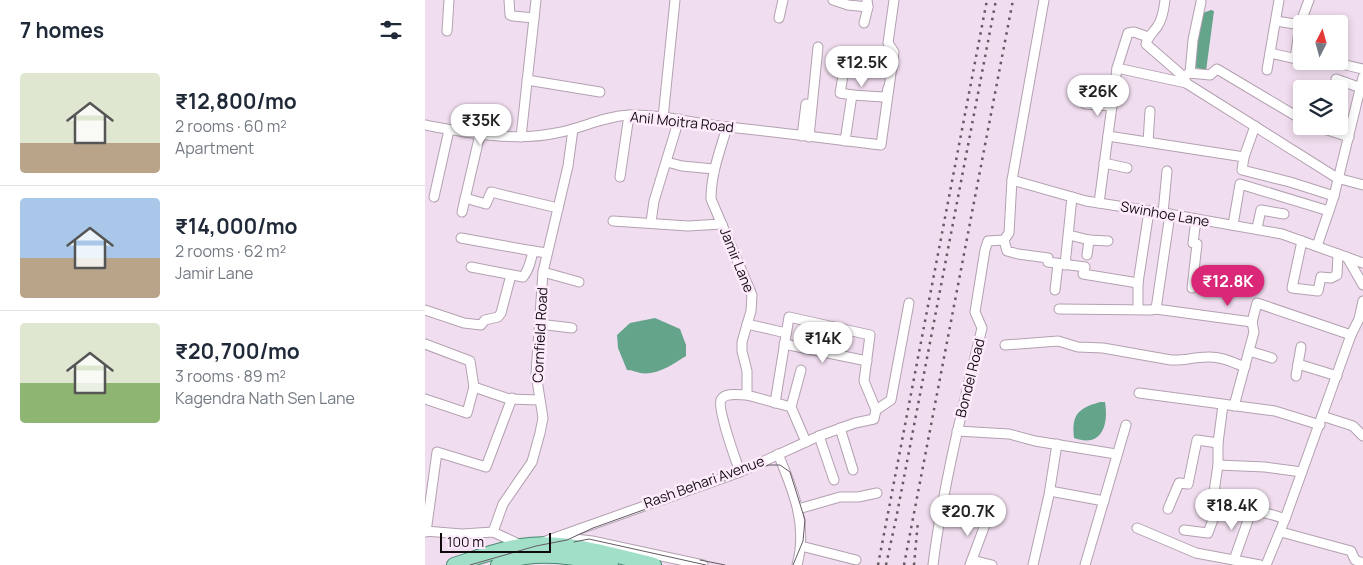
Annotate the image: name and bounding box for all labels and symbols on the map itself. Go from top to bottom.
north arrow [1293,15,1347,70]
pin: ₹12.5K [821,46,903,88]
pin: ₹26K [1068,74,1128,117]
pin: ₹35K [451,104,511,146]
street label: Anil Moitra Road [629,107,735,136]
street label: Swinhoe Lane [1119,196,1211,231]
street label: Jamir Lane [716,224,759,295]
pin: ₹12.8K [1187,264,1269,307]
street label: Cornfield Road [528,287,551,383]
pin: ₹14K [793,322,853,364]
street label: Bondel Road [951,336,989,419]
street label: Rash Behari Avenue [641,451,767,512]
pin: ₹18.4K [1191,488,1273,531]
pin: ₹20.7K [927,494,1009,537]
scale bar [440,530,551,553]

